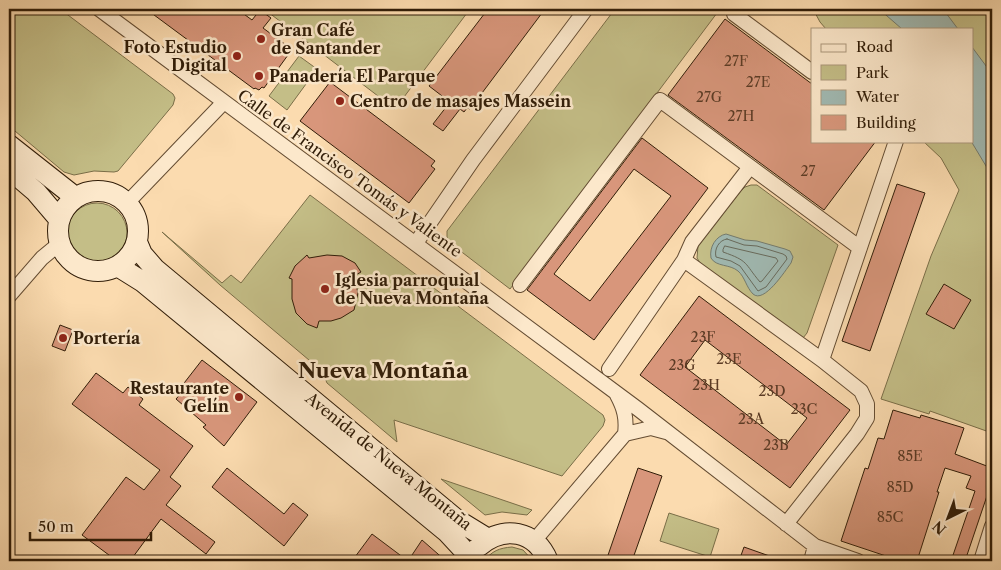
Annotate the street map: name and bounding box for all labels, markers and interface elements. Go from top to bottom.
place label: Gran Café de Santander [271,20,380,58]
legend [811,28,974,142]
marker: Gran Café de Santander [255,33,267,45]
place label: Foto Estudio Digital [124,37,227,75]
text: Road [856,37,893,56]
marker: Foto Estudio Digital [231,50,243,62]
house number: 27F [724,52,748,70]
text: Park [856,63,890,82]
place label: Panadería El Parque [269,66,436,86]
marker: Panadería El Parque [253,70,265,82]
house number: 27E [746,73,770,91]
street label: Calle de Francisco Tomás y Valiente [234,85,466,261]
text: Water [855,87,900,106]
house number: 27G [696,88,722,106]
place label: Centro de masajes Massein [350,91,571,111]
marker: Centro de masajes Massein [334,95,346,107]
house number: 27H [728,107,754,125]
text: Building [856,113,916,132]
house number: 27 [801,162,816,180]
place label: Iglesia parroquial de Nueva Montaña [335,270,490,308]
marker: Iglesia parroquial de Nueva Montaña [319,283,331,295]
place label: Portería [73,328,141,348]
house number: 23F [691,328,715,346]
marker: Portería [57,332,69,344]
house number: 23E [716,350,742,368]
house number: 23G [668,356,696,374]
district label: Nueva Montaña [298,358,469,383]
house number: 23H [692,376,720,394]
place label: Restaurante Gelín [130,378,229,416]
house number: 23D [758,382,786,400]
street label: Avenida de Nueva Montaña [301,387,477,535]
marker: Restaurante Gelín [233,391,245,403]
house number: 23C [791,400,817,418]
house number: 23A [738,410,765,428]
house number: 23B [763,436,789,454]
house number: 85E [897,447,923,465]
house number: 85D [886,478,914,496]
north arrow [924,492,974,542]
house number: 85C [877,508,903,526]
scale bar [30,510,151,542]
text: 50 m [38,517,74,536]
text: N [929,517,950,538]

